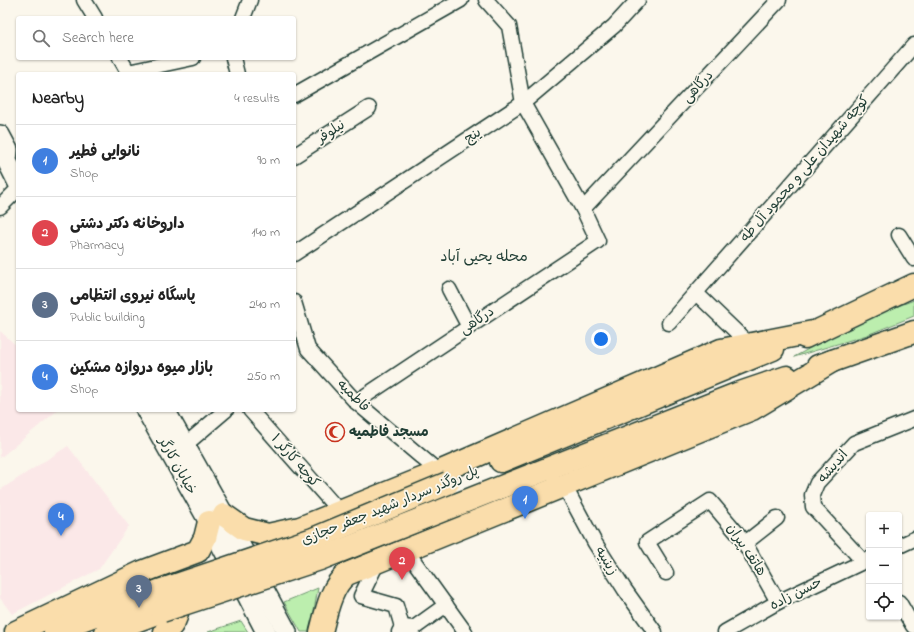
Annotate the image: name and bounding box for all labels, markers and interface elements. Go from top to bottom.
search box [16,16,296,60]
icon: search [30,27,52,49]
text: Search here [62,27,134,49]
street label: درگاهی [677,66,719,108]
text: Nearby [32,86,84,111]
text: 4 results [234,89,280,108]
street label: کوچه شهیدان علی و محمود آل طه [735,91,875,247]
street label: نیلوفر [312,115,349,150]
street label: ینج [460,123,486,149]
text: نانوایی فطیر [70,141,141,163]
text: 1 [43,151,47,170]
text: 90 m [257,151,280,170]
text: Shop [70,164,98,183]
text: داروخانه دکتر دشتی [70,213,184,235]
text: 2 [42,223,48,242]
text: 140 m [252,223,280,242]
text: Pharmacy [70,236,124,255]
district label: محله یحیی آباد [440,246,528,268]
text: پاسگاه نیروی انتظامی [70,285,195,307]
text: 3 [42,295,48,314]
text: 240 m [249,295,280,314]
street label: درگاهی [455,302,499,340]
text: Public building [70,308,145,327]
your location [591,329,611,349]
text: بازار میوه دروازه مشکین [70,357,213,379]
text: 4 [42,367,48,386]
text: 250 m [247,367,280,386]
street label: فاطمیه [332,375,374,417]
text: Shop [70,380,98,399]
mosque icon: مسجد فاطمیه [324,421,346,443]
place label: مسجد فاطمیه [349,422,429,443]
street label: کوچه کارگر ۱ [266,429,324,493]
street label: خیابان کارگر [152,432,202,499]
street label: اندیشه [812,446,854,488]
street label: پل روگذر سردار شهید جعفر حجازی [298,461,482,551]
pin: 1 [512,486,538,519]
pin: 4 [48,503,74,536]
map controls [866,512,902,620]
button: + [866,512,902,548]
street label: هاتف پیران [721,519,771,581]
street label: زینبیه [589,543,623,579]
pin: 2 [389,547,415,580]
button: − [866,548,902,584]
street label: حسن زاده [766,572,826,616]
pin: 3 [126,575,152,608]
button: locate [866,584,902,620]

